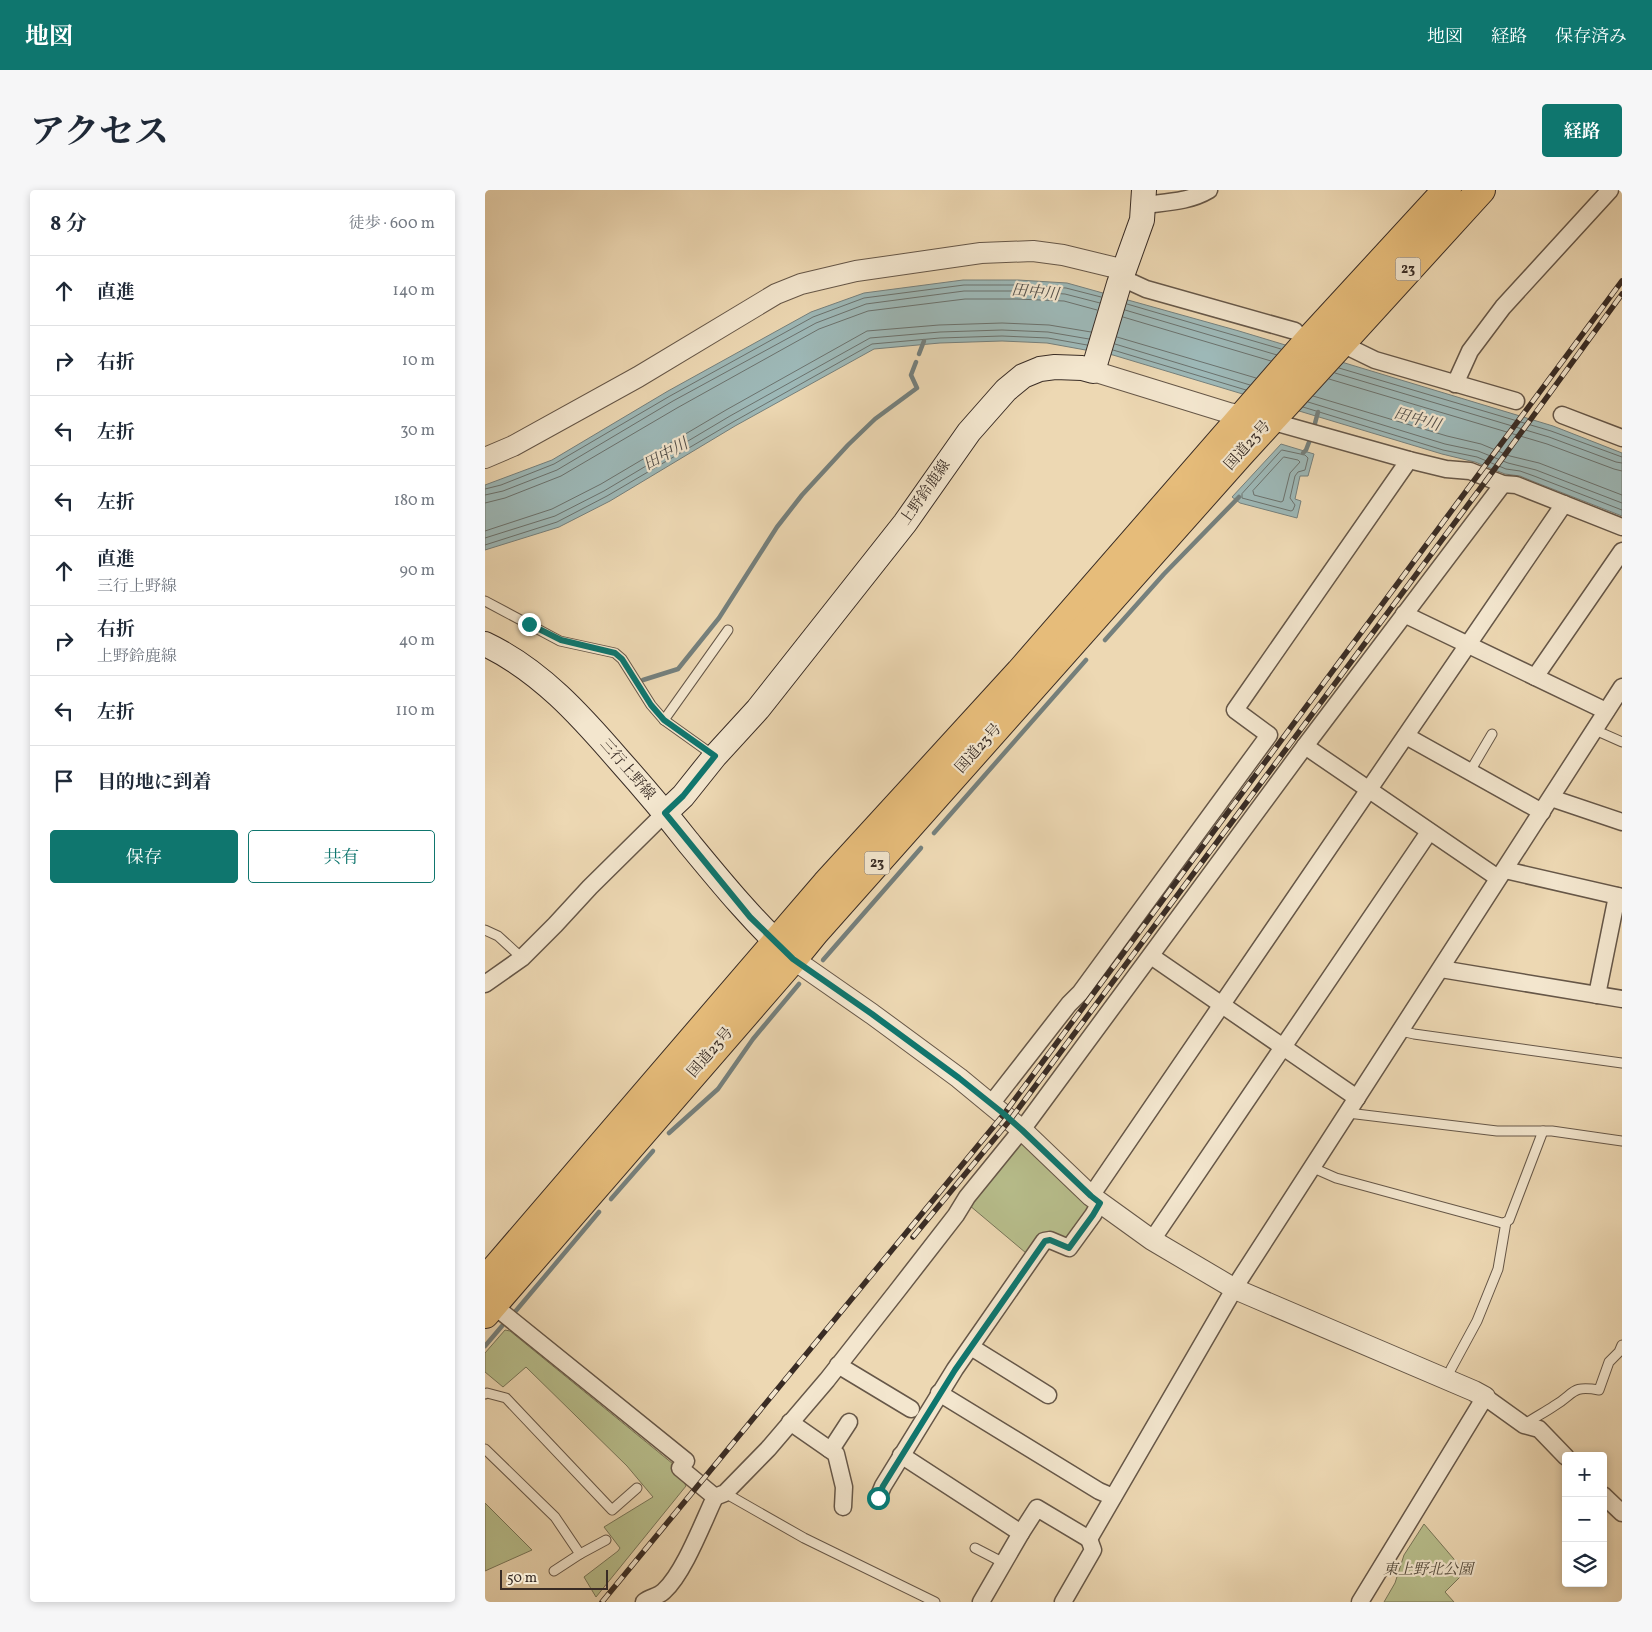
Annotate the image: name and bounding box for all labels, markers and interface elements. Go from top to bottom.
text: 地図 [25,21,73,55]
text: 地図 [1427,25,1463,50]
text: 経路 [1491,25,1527,50]
text: 保存済み [1555,25,1627,50]
button: 経路 [1542,104,1622,157]
text: アクセス [30,110,169,158]
text: 8 分 [50,210,87,239]
text: 徒歩 · 600 m [348,213,435,235]
road number: 23 [1395,258,1421,280]
icon: ahead [50,277,78,305]
text: 直進 [97,280,135,306]
text: 140 m [393,280,435,302]
water label: 田中川 [1010,280,1062,307]
icon: right [50,347,78,375]
text: 右折 [97,350,135,376]
text: 10 m [402,350,435,372]
water label: 田中川 [1391,403,1445,438]
icon: left [50,417,78,445]
street label: 国道23号 [1220,417,1276,475]
text: 左折 [97,420,135,446]
text: 30 m [400,420,435,442]
water label: 田中川 [640,433,694,476]
street label: 上野鈴鹿線 [896,456,956,530]
icon: left [50,487,78,515]
text: 左折 [97,490,135,516]
text: 180 m [394,490,435,512]
text: 直進 [97,547,135,573]
icon: ahead [50,557,78,585]
text: 90 m [399,560,435,582]
text: 三行上野線 [97,576,177,598]
route end [518,613,541,636]
text: 右折 [97,617,135,643]
icon: right [50,627,78,655]
text: 40 m [399,630,435,652]
text: 上野鈴鹿線 [97,646,177,668]
icon: left [50,697,78,725]
text: 左折 [97,700,135,726]
text: 110 m [396,700,435,722]
street label: 国道23号 [951,720,1007,778]
street label: 三行上野線 [594,735,660,805]
icon: arrive [50,767,78,795]
text: 目的地に到着 [97,770,211,796]
button: 保存 [50,830,238,883]
button: 共有 [248,830,435,883]
road number: 23 [865,851,889,874]
street label: 国道23号 [683,1023,739,1083]
map controls [1562,1452,1607,1587]
button: + [1562,1452,1607,1497]
route start [867,1487,890,1510]
button: − [1562,1497,1607,1542]
button: layers [1562,1542,1607,1587]
park label: 東上野北公園 [1383,1560,1476,1581]
scale bar [500,1567,607,1590]
text: 50 m [507,1569,537,1588]

